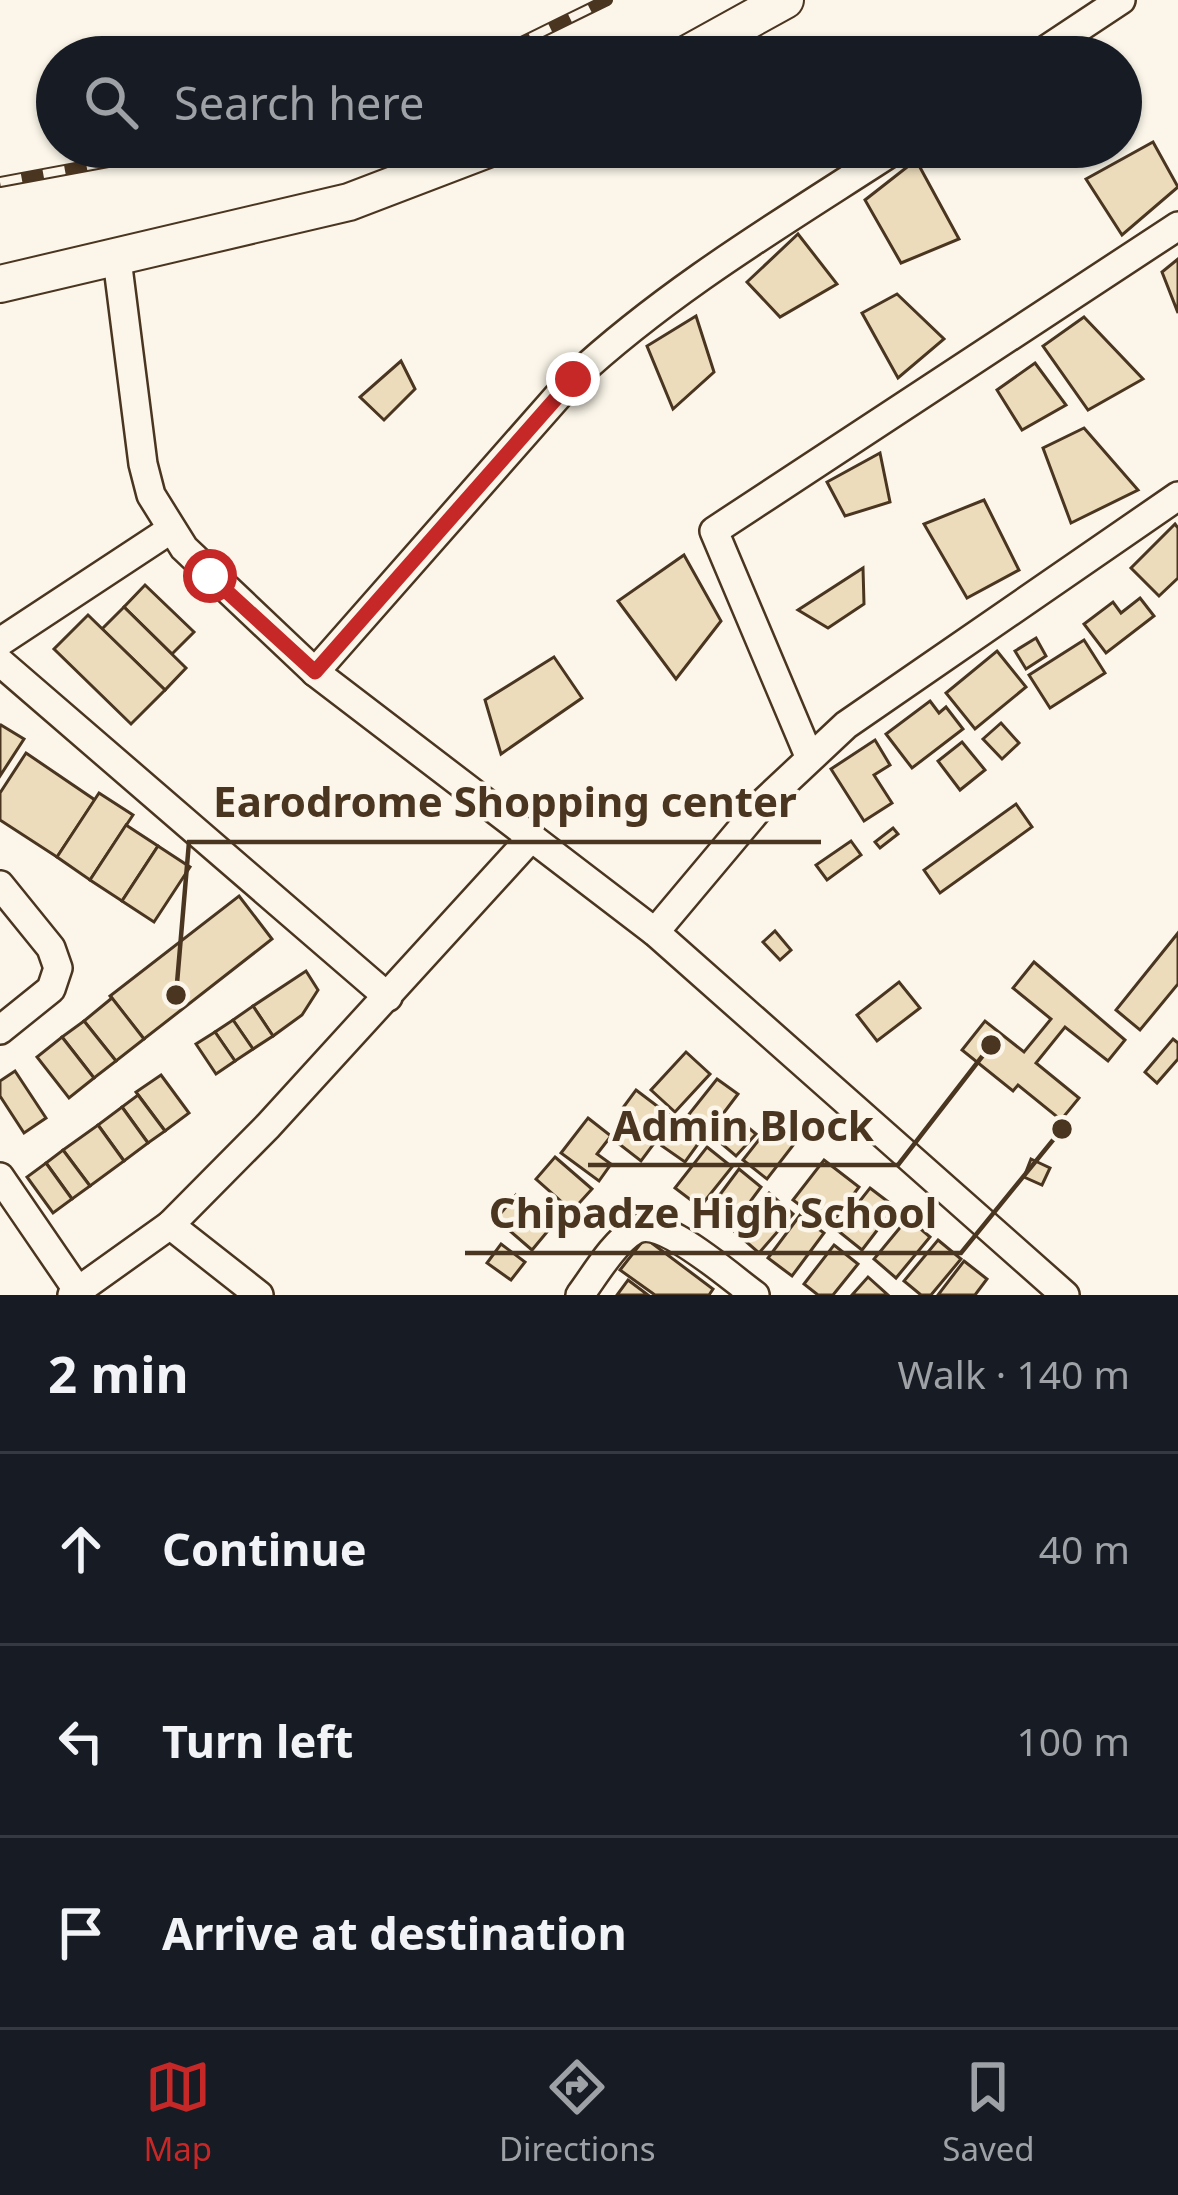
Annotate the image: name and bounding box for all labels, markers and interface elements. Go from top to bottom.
search box [36,36,1142,168]
icon: search [78,69,144,135]
text: Search here [174,72,424,133]
route end [546,352,600,406]
route start [183,549,237,603]
callout: Earodrome Shopping center [189,764,821,842]
text: Earodrome Shopping center [213,772,797,829]
callout: Admin Block [588,1087,898,1165]
text: Admin Block [612,1096,875,1153]
callout: Chipadze High School [465,1175,961,1253]
text: Chipadze High School [489,1183,937,1240]
text: 2 min [48,1338,189,1408]
text: Walk · 140 m [897,1347,1130,1400]
icon: ahead [48,1516,114,1582]
text: Continue [162,1518,367,1579]
text: 40 m [1039,1522,1130,1575]
icon: left [48,1708,114,1774]
text: Turn left [162,1710,353,1771]
text: 100 m [1016,1714,1130,1767]
icon: arrive [48,1900,114,1966]
text: Arrive at destination [162,1902,627,1963]
tab: Map [143,2054,212,2171]
tab: Directions [499,2054,656,2171]
tab: Saved [942,2054,1035,2171]

